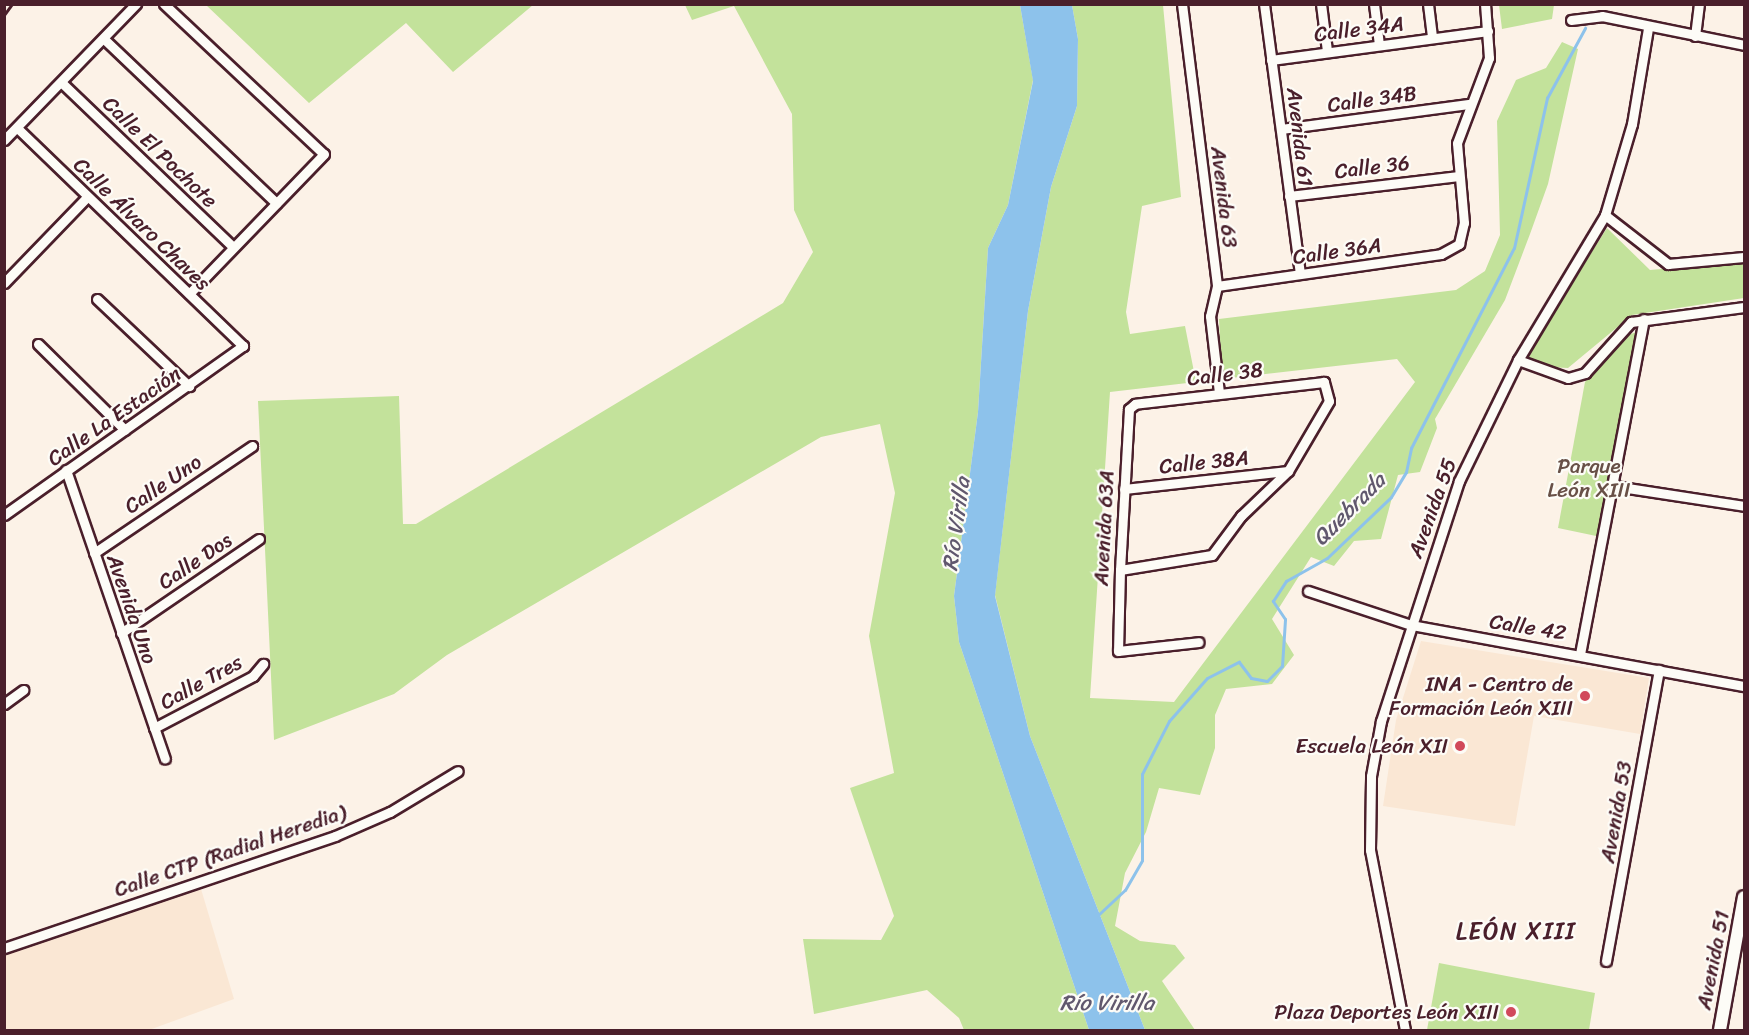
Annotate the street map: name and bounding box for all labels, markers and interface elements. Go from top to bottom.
street label: Calle 34A [1313,11,1405,47]
street label: Calle 34B [1326,80,1418,118]
street label: Avenida 61 [1281,86,1319,188]
street label: Calle El Pochote [98,91,222,213]
street label: Avenida 63 [1205,145,1243,249]
street label: Calle 36 [1333,150,1411,184]
street label: Calle Álvaro Chaves [68,152,216,296]
street label: Calle 36A [1291,232,1383,270]
street label: Calle 38 [1186,357,1264,391]
street label: Calle La Estación [43,361,185,471]
street label: Calle 38A [1158,445,1250,479]
street label: Calle Uno [120,449,206,519]
park label: Parque León XIII [1547,453,1631,503]
street label: Avenida 55 [1402,455,1462,561]
water label: Quebrada [1307,467,1391,551]
street label: Avenida 63A [1088,470,1120,586]
water label: Río Virilla [936,476,976,572]
street label: Calle Dos [153,527,237,595]
street label: Avenida Uno [101,551,163,667]
street label: Calle 42 [1488,609,1568,645]
street label: Calle Tres [155,649,247,715]
place label: INA - Centro de Formación León XIII [1389,671,1573,721]
marker: INA - Centro de Formación León XIII [1578,689,1592,703]
place label: Escuela León XII [1296,733,1448,759]
marker: Escuela León XII [1453,739,1467,753]
street label: Avenida 53 [1595,759,1637,865]
street label: Calle CTP (Radial Heredia) [111,800,349,902]
street label: Avenida 51 [1691,908,1735,1012]
district label: LEÓN XIII [1458,918,1574,946]
water label: Río Virilla [1060,990,1154,1016]
place label: Plaza Deportes León XIII [1273,999,1499,1025]
marker: Plaza Deportes León XIII [1504,1005,1518,1019]

